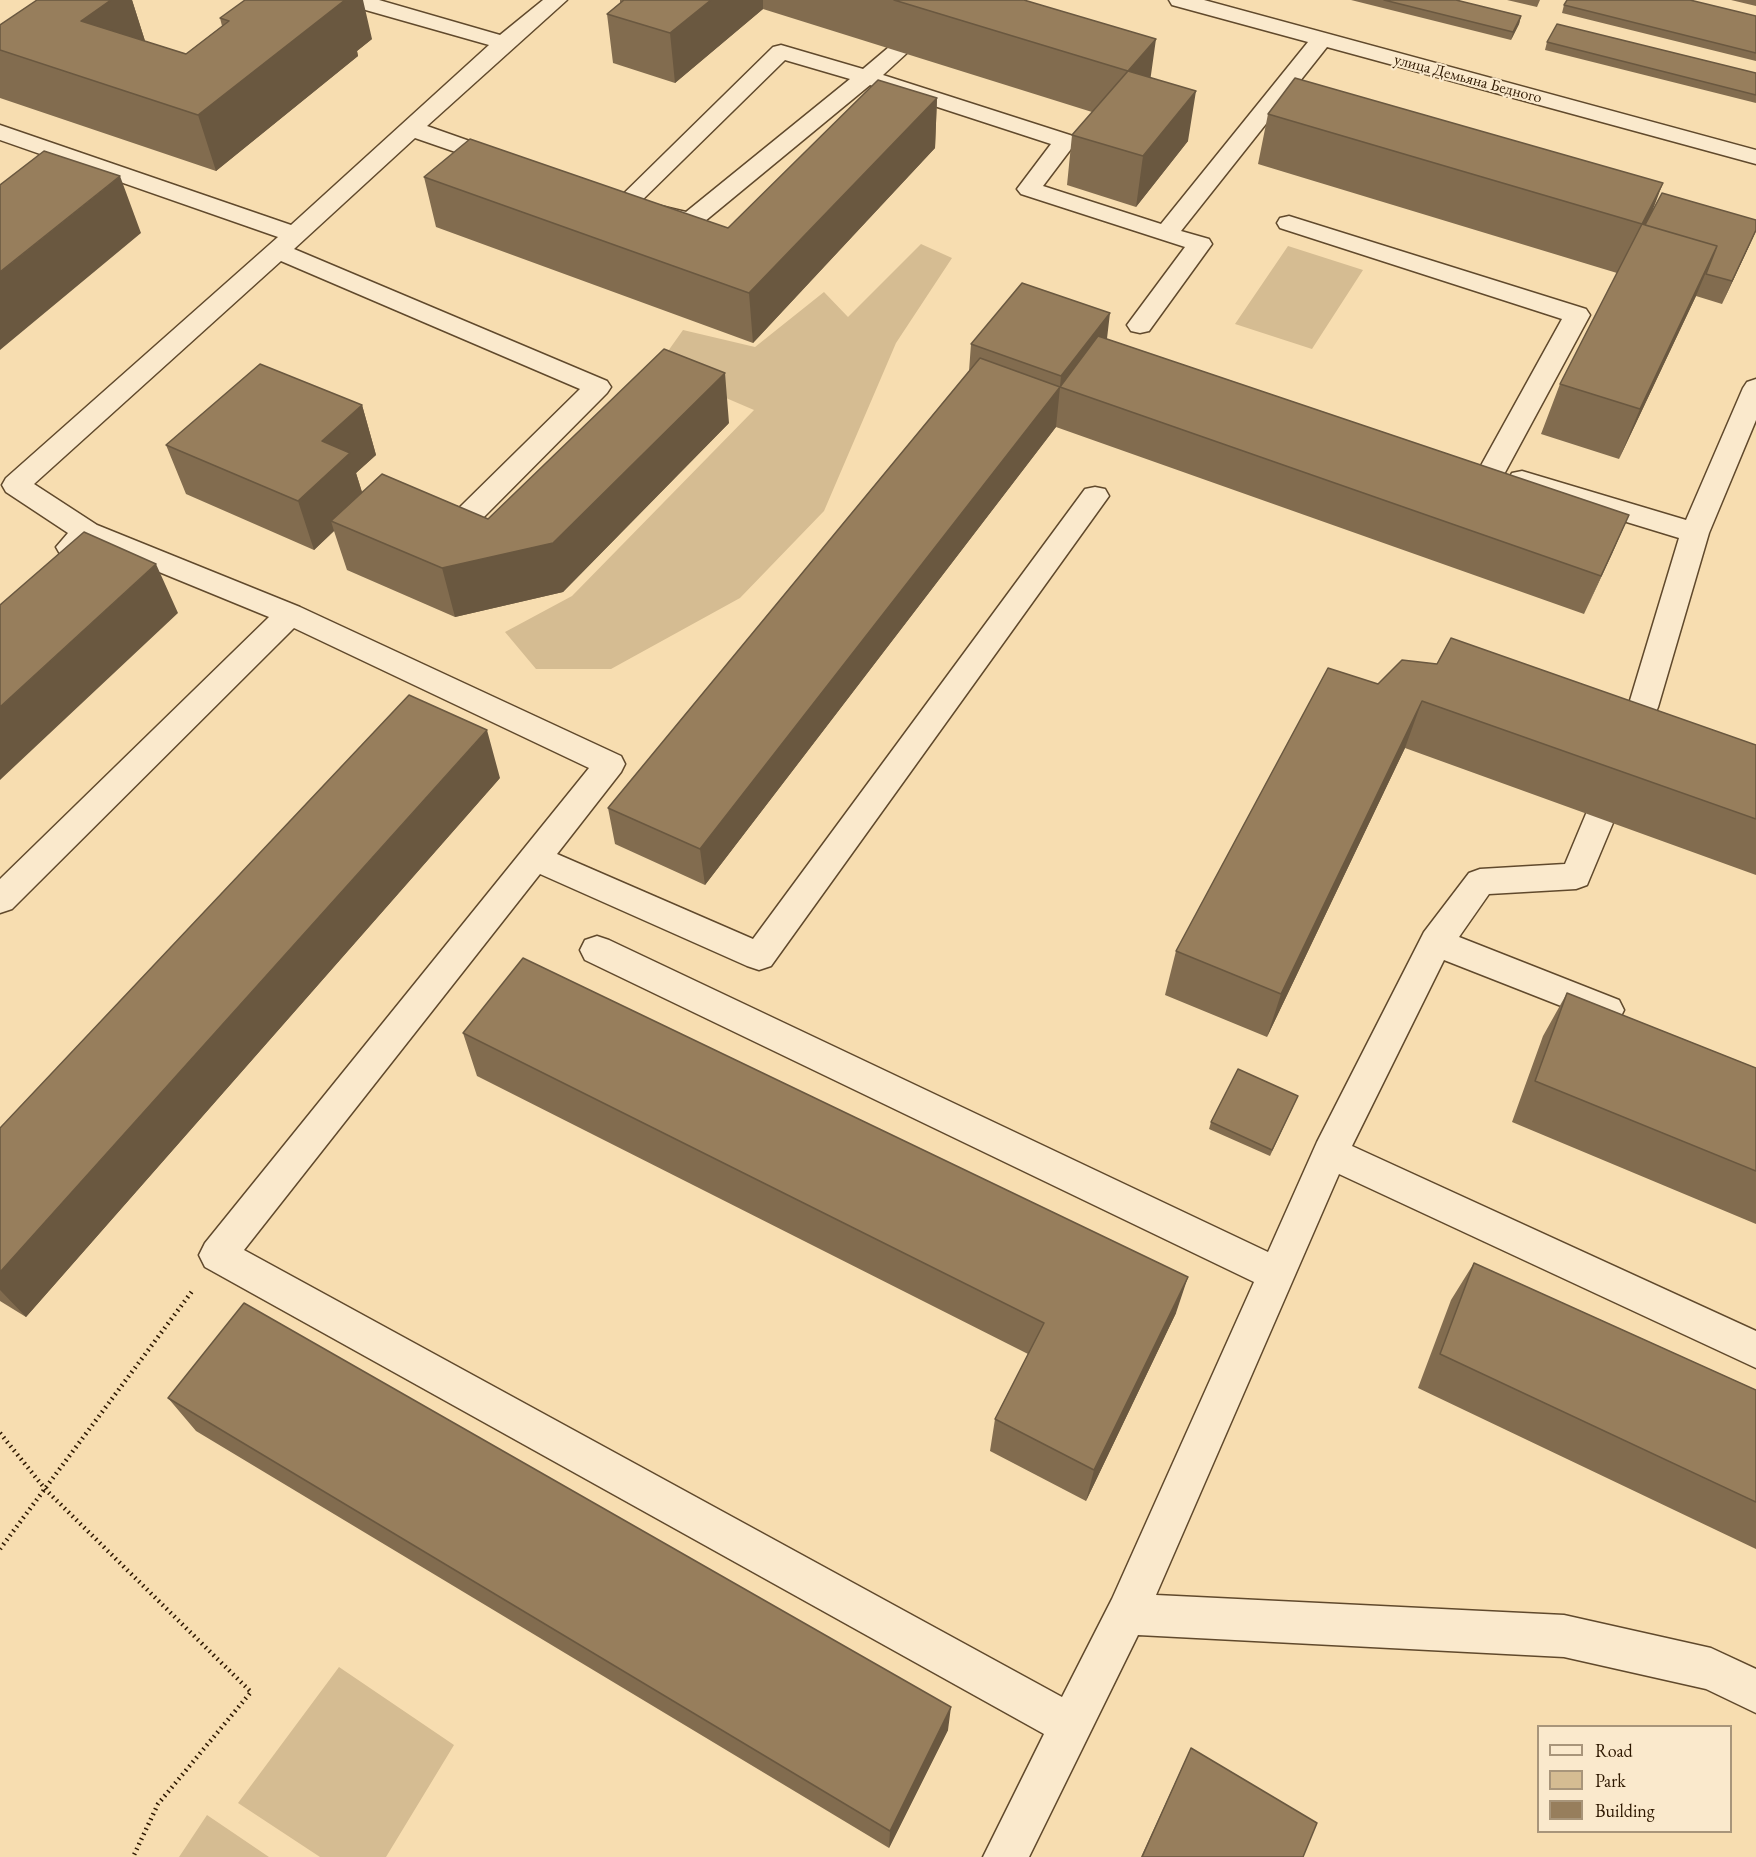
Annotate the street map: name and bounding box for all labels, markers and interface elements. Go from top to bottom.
street label: улица Демьяна Бедного [1392,50,1544,108]
legend [1537,1725,1732,1833]
text: Road [1595,1739,1633,1762]
text: Park [1595,1769,1626,1792]
text: Building [1595,1799,1655,1822]

